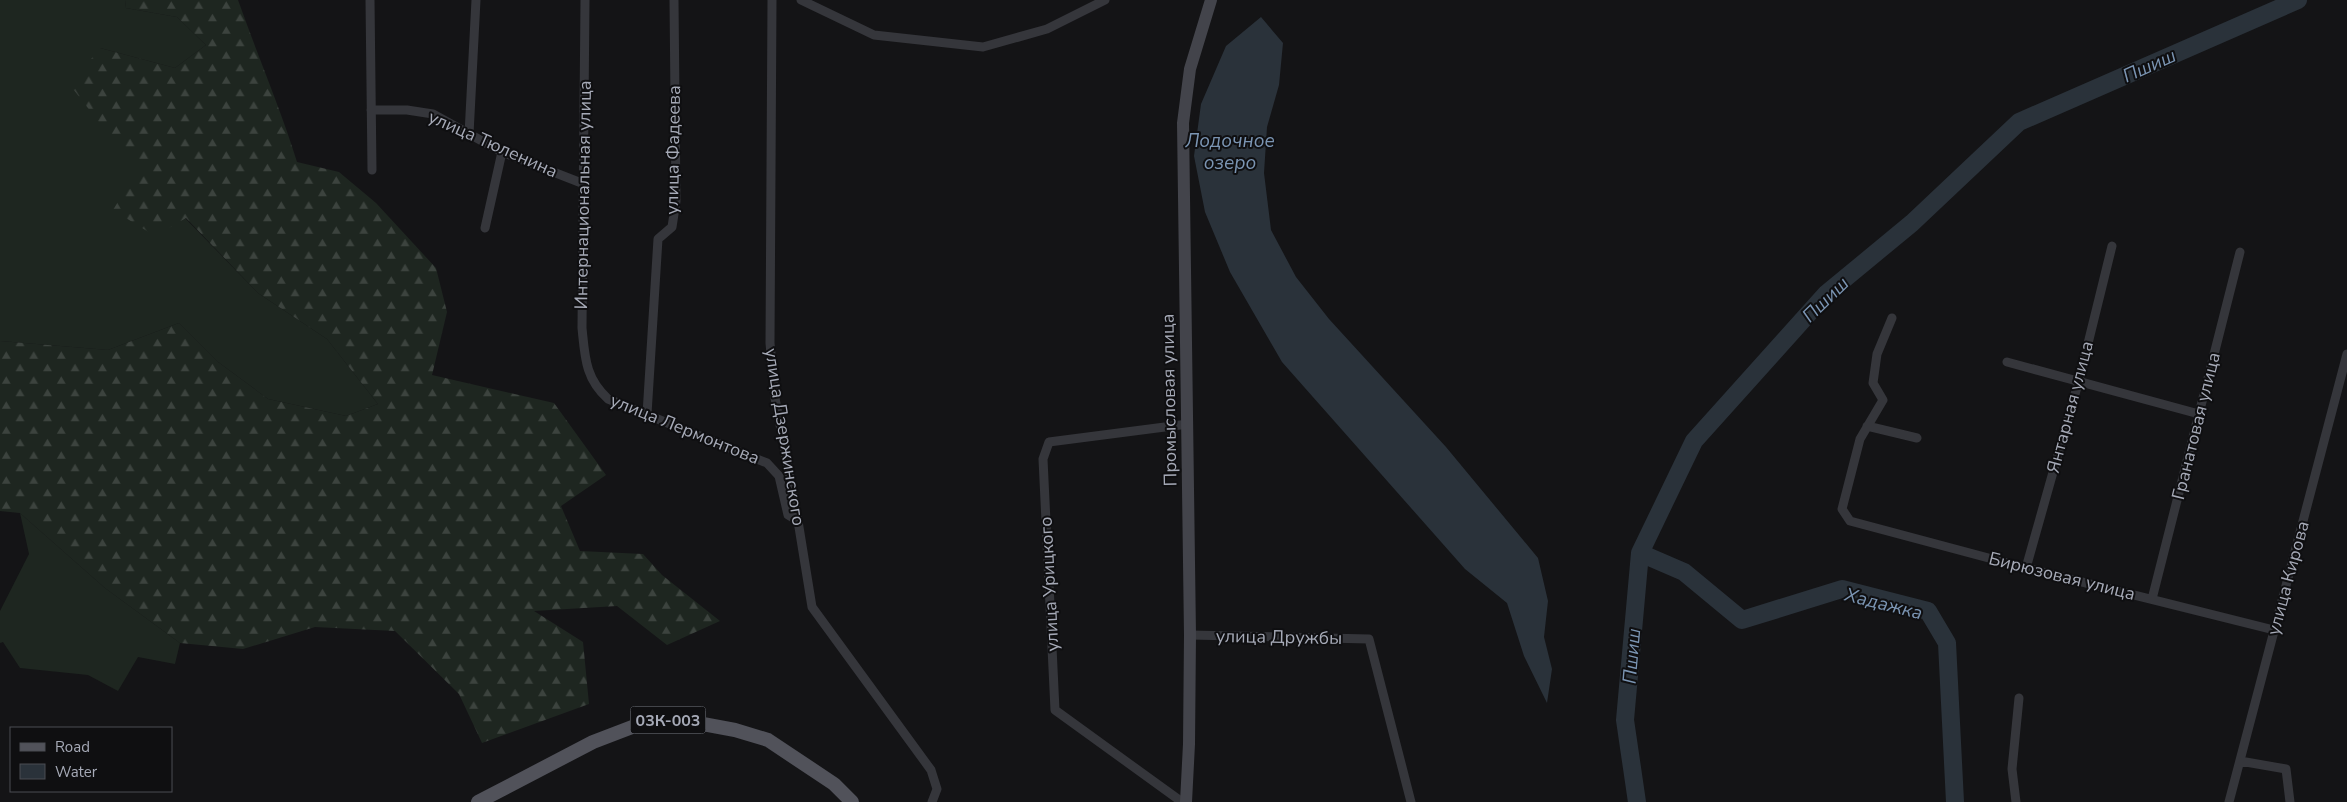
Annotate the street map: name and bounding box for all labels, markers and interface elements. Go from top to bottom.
water label: Пшиш [2119,43,2180,89]
street label: Интернациональная улица [569,80,597,310]
street label: улица Фадеева [660,85,686,215]
street label: улица Тюленина [424,105,562,183]
water label: Лодочное озеро [1184,128,1275,176]
water label: Пшиш [1797,271,1855,328]
street label: Промысловая улица [1155,314,1183,486]
street label: Янтарная улица [2041,338,2099,476]
street label: улица Дзержинского [759,346,811,528]
street label: Гранатовая улица [2166,350,2226,502]
street label: улица Лермонтова [607,388,763,470]
street label: улица Урицкого [1033,516,1065,652]
street label: улица Кирова [2261,518,2315,638]
street label: Бирюзовая улица [1986,546,2138,606]
water label: Хадажка [1841,582,1925,626]
street label: улица Дружбы [1216,624,1342,650]
water label: Пшиш [1617,627,1647,685]
road number: 03К-003 [630,706,706,734]
legend [10,727,172,792]
text: Road [55,737,90,757]
text: Water [55,762,98,782]

